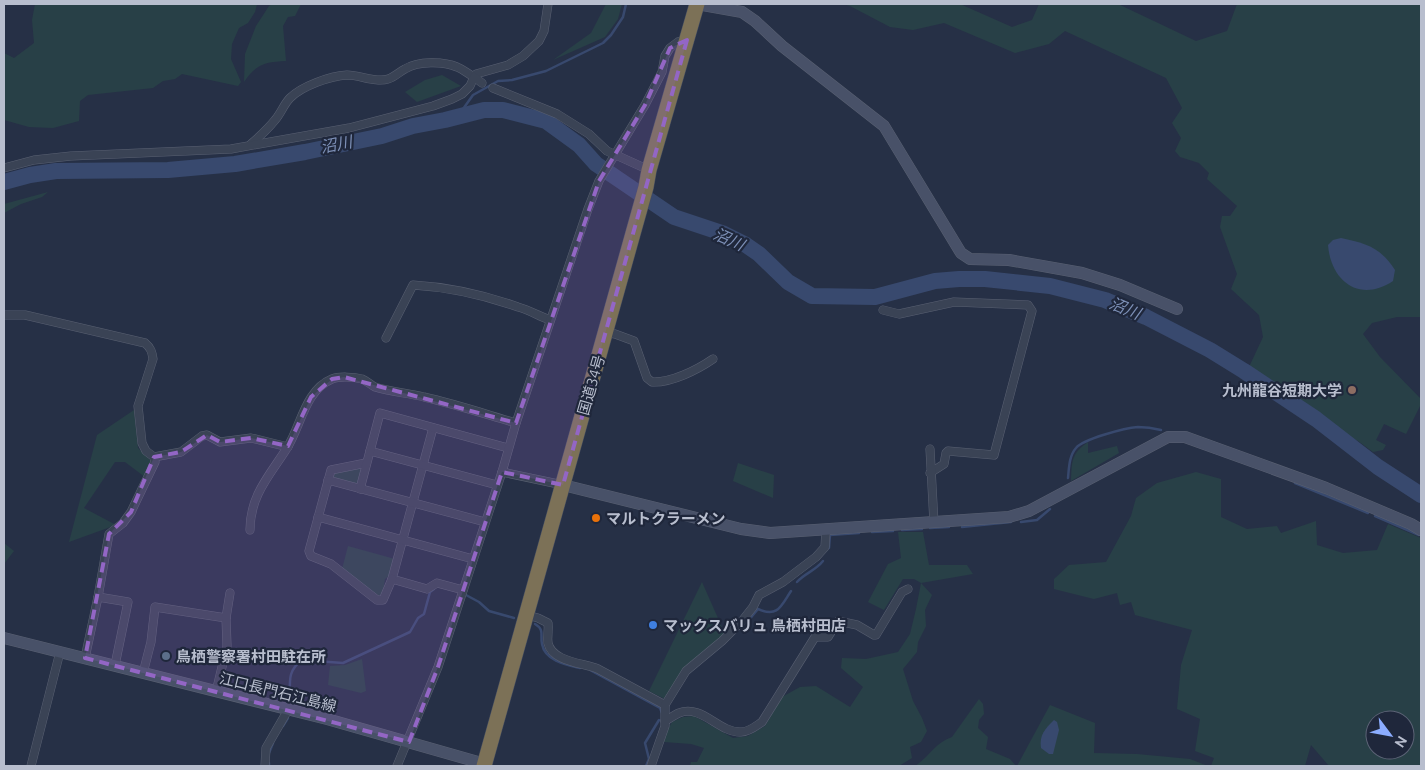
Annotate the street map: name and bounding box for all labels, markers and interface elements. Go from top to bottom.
water label: 沼川 [319,132,355,156]
water label: 沼川 [711,224,749,255]
water label: 沼川 [1107,294,1145,323]
street label: 国道34号 [574,353,608,417]
place label: 九州龍谷短期大学 [1222,382,1342,399]
marker: 九州龍谷短期大学 [1346,384,1358,396]
place label: マルトクラーメン [606,510,725,527]
marker: マルトクラーメン [590,512,602,524]
place label: マックスバリュ 鳥栖村田店 [663,617,846,634]
marker: マックスバリュ 鳥栖村田店 [647,619,659,631]
place label: 鳥栖警察署村田駐在所 [176,648,326,665]
marker: 鳥栖警察署村田駐在所 [160,650,172,662]
street label: 江口長門石江島線 [218,669,338,715]
north arrow [1365,710,1415,760]
text: N [1391,733,1411,751]

